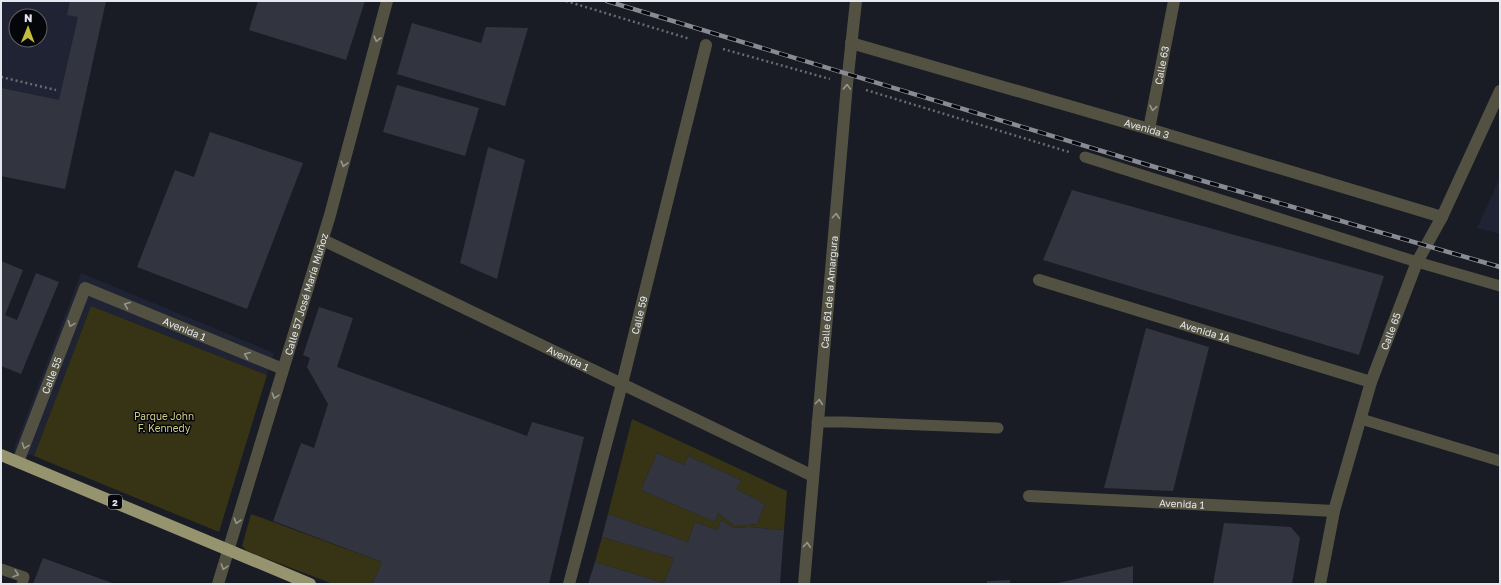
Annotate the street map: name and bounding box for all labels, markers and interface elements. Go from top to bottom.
north arrow [8,8,48,48]
text: N [24,11,32,24]
one-way arrow [373,35,382,42]
street label: Calle 63 [1152,45,1171,86]
one-way arrow [843,84,851,90]
one-way arrow [1149,105,1158,111]
street label: Avenida 3 [1123,116,1171,141]
one-way arrow [340,161,348,168]
one-way arrow [831,213,840,219]
street label: Calle 57 José María Muñoz [282,232,330,356]
street label: Calle 61 de la Amargura [818,235,840,349]
street label: Calle 59 [629,295,650,335]
one-way arrow [123,302,131,310]
street label: Calle 65 [1378,311,1403,351]
street label: Avenida 1 [161,315,208,343]
street label: Avenida 1A [1179,318,1232,345]
one-way arrow [68,321,76,328]
street label: Avenida 1 [545,343,591,373]
one-way arrow [243,351,250,359]
street label: Calle 55 [39,355,64,395]
one-way arrow [271,393,280,400]
one-way arrow [814,399,823,405]
park label: Parque John F. Kennedy [134,410,194,434]
one-way arrow [21,442,29,449]
road number: 2 [108,495,122,509]
street label: Avenida 1 [1159,496,1205,511]
one-way arrow [234,517,242,524]
one-way arrow [802,542,811,548]
one-way arrow [220,563,228,570]
one-way arrow [12,570,19,578]

